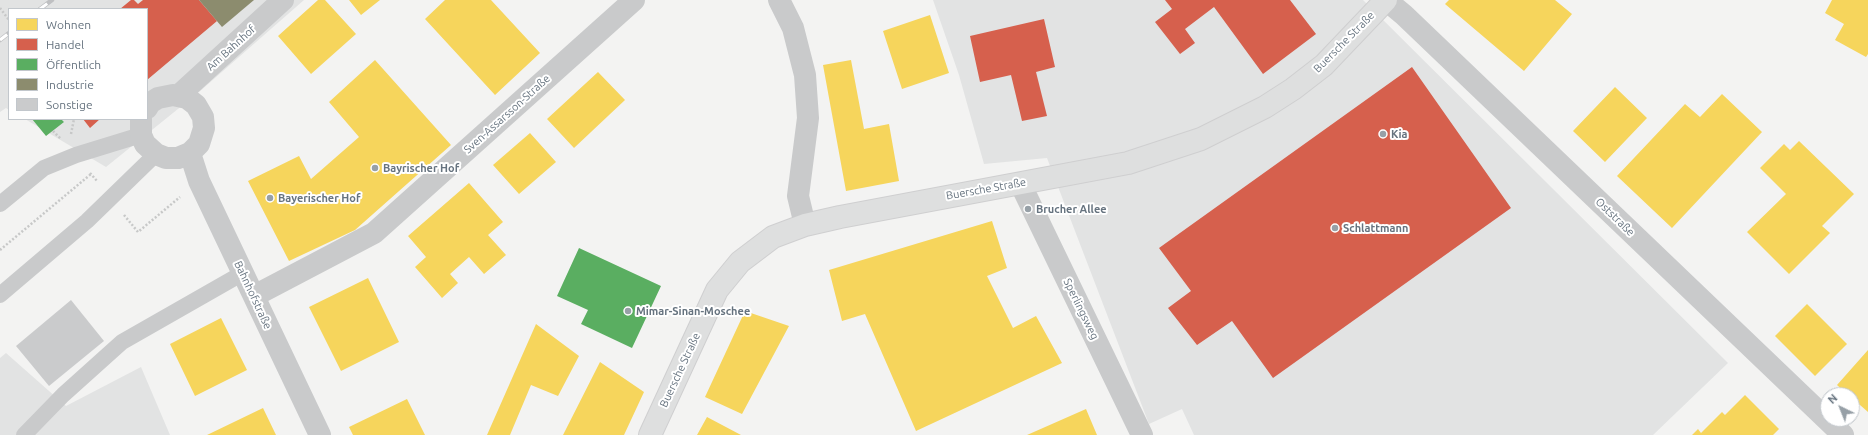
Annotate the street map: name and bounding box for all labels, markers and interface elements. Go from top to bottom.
legend [8,8,148,120]
street label: Buersche Straße [1311,9,1377,75]
text: Wohnen [46,18,91,31]
street label: Am Bahnhof [204,23,258,73]
text: Handel [46,38,84,51]
text: Öffentlich [46,58,101,71]
street label: Sven-Assarsson-Straße [461,72,553,156]
text: Industrie [46,78,94,91]
text: Sonstige [46,98,93,111]
place label: Kia [1391,127,1407,141]
marker: Kia [1378,129,1388,139]
place label: Bayrischer Hof [383,161,459,175]
marker: Bayrischer Hof [370,163,380,173]
street label: Buersche Straße [945,175,1027,203]
place label: Bayerischer Hof [278,191,360,205]
marker: Bayerischer Hof [265,193,275,203]
street label: Oststraße [1593,195,1637,239]
place label: Brucher Allee [1036,202,1107,216]
marker: Brucher Allee [1023,204,1033,214]
place label: Schlattmann [1343,221,1408,235]
marker: Schlattmann [1330,223,1340,233]
street label: Bahnhofstraße [231,259,275,331]
street label: Sperlingsweg [1061,276,1101,342]
place label: Mimar-Sinan-Moschee [636,304,750,318]
marker: Mimar-Sinan-Moschee [623,306,633,316]
street label: Buersche Straße [657,331,703,409]
north arrow [1820,387,1860,427]
text: N [1825,392,1840,406]

